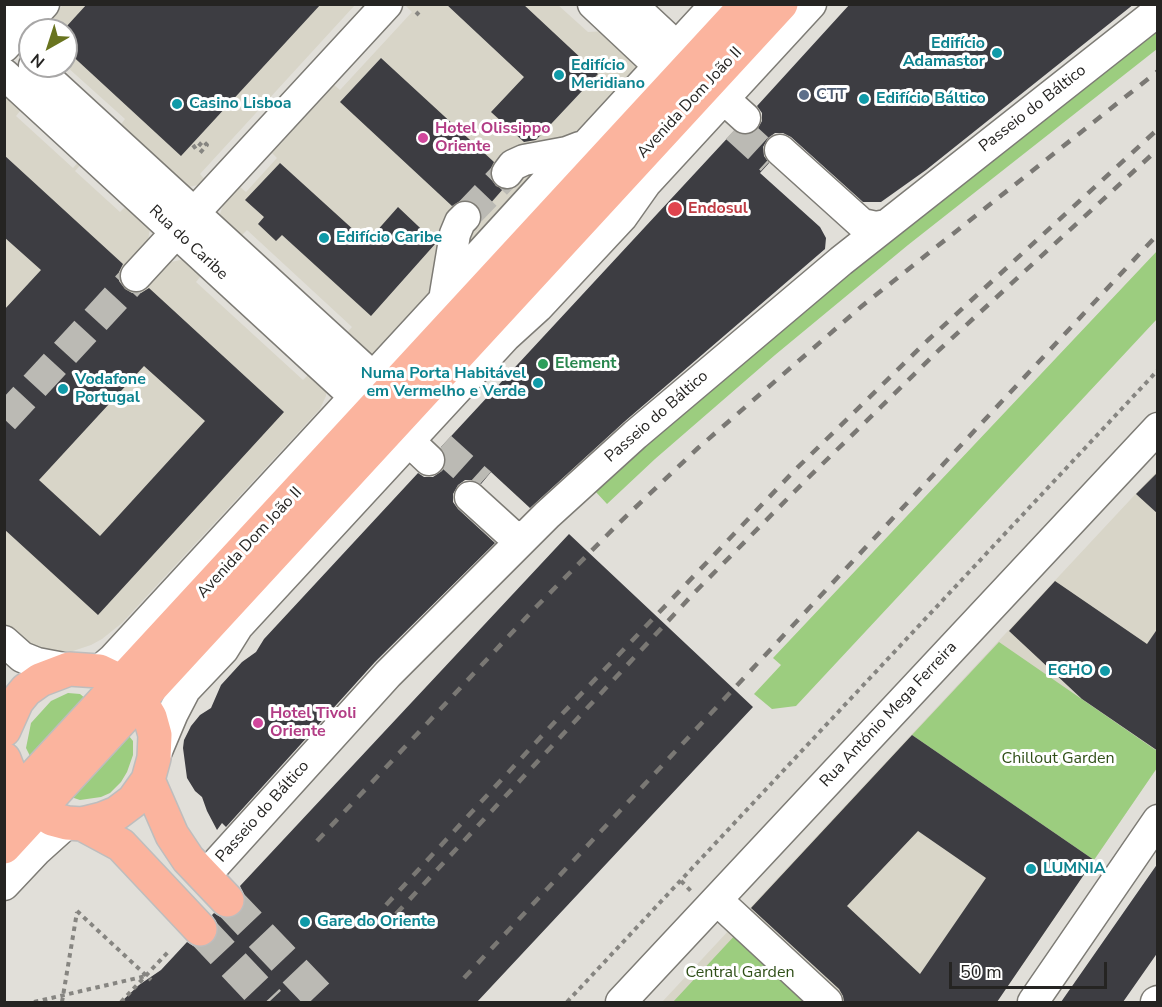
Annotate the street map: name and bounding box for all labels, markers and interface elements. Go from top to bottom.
north arrow [18,18,78,78]
place label: Edifício Adamastor [903,34,985,72]
street label: Avenida Dom João II [634,43,746,163]
marker: Edifício Adamastor [990,46,1004,60]
text: N [26,48,50,73]
place label: Edifício Meridiano [571,56,645,94]
street label: Passeio do Báltico [976,61,1090,157]
marker: Edifício Meridiano [552,68,566,82]
place label: CTT [816,85,847,105]
marker: CTT [797,88,811,102]
place label: Edifício Báltico [876,89,986,109]
marker: Edifício Báltico [857,92,871,106]
place label: Casino Lisboa [189,94,292,114]
marker: Casino Lisboa [170,97,184,111]
place label: Hotel Olissippo Oriente [435,119,551,157]
marker: Hotel Olissippo Oriente [416,131,430,145]
place label: Endosul [688,199,748,219]
marker: Endosul [666,200,684,218]
street label: Rua do Caribe [145,202,231,284]
place label: Edifício Caribe [336,228,442,248]
marker: Edifício Caribe [317,231,331,245]
place label: Element [555,354,616,374]
marker: Element [536,357,550,371]
place label: Numa Porta Habitável em Vermelho e Verde [361,364,526,402]
street label: Passeio do Báltico [601,367,713,467]
place label: Vodafone Portugal [75,370,146,408]
marker: Numa Porta Habitável em Vermelho e Verde [531,376,545,390]
marker: Vodafone Portugal [56,382,70,396]
street label: Avenida Dom João II [194,483,306,603]
street label: Rua António Mega Ferreira [816,638,962,792]
place label: ECHO [1048,661,1093,681]
marker: ECHO [1098,664,1112,678]
place label: Hotel Tivoli Oriente [270,704,356,742]
marker: Hotel Tivoli Oriente [251,716,265,730]
park label: Chillout Garden [1001,749,1115,769]
street label: Passeio do Báltico [212,757,314,867]
place label: LUMNIA [1043,859,1106,879]
marker: LUMNIA [1024,862,1038,876]
place label: Gare do Oriente [317,912,435,932]
marker: Gare do Oriente [298,915,312,929]
scale bar [952,950,1110,988]
text: 50 m [960,960,1002,984]
park label: Central Garden [685,963,795,983]

